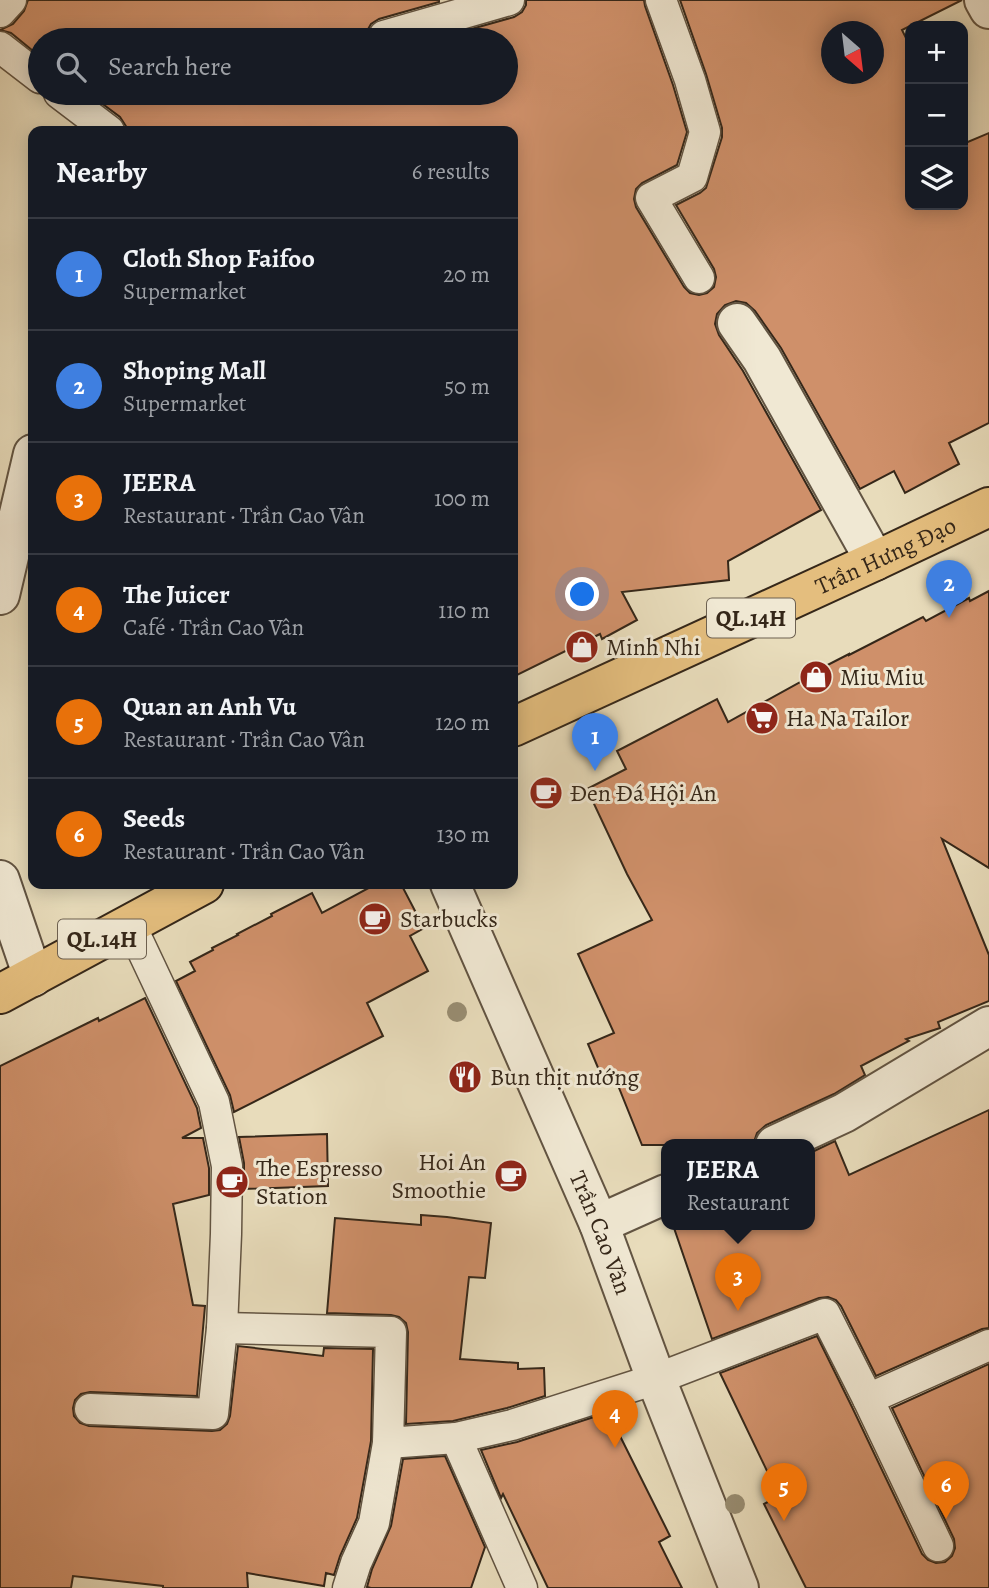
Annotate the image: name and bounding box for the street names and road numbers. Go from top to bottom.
street label: Trần Hưng Đạo [810,509,961,602]
road number: QL.14H [707,598,795,638]
road number: QL.14H [58,920,146,958]
street label: Trần Cao Vân [562,1166,640,1299]

